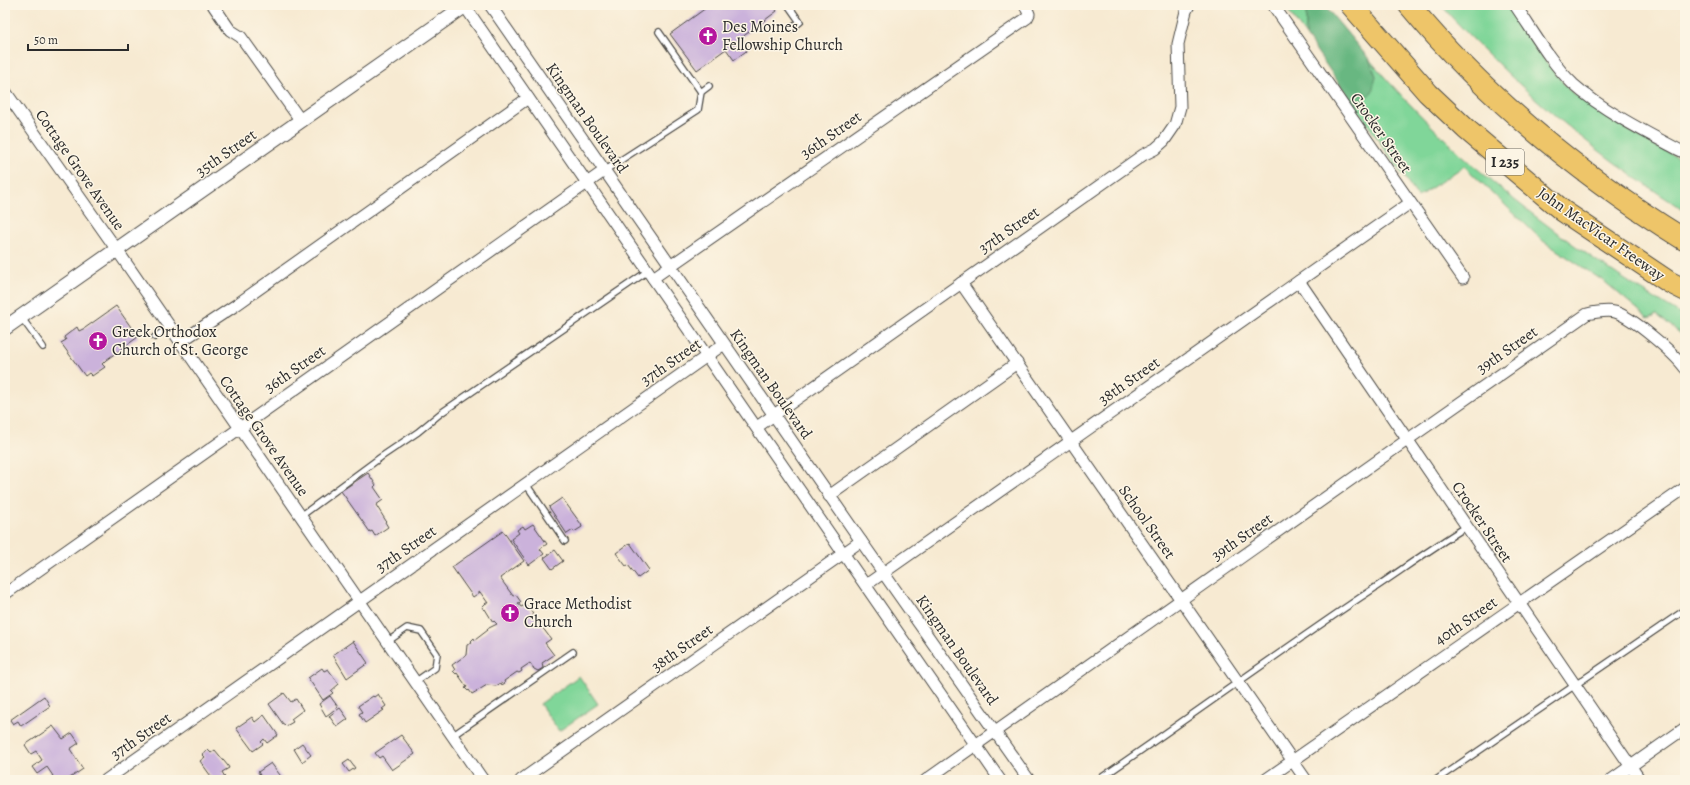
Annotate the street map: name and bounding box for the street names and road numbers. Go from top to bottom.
street label: Kingman Boulevard [541,58,634,178]
street label: Crocker Street [1345,88,1417,178]
street label: Cottage Grove Avenue [30,105,130,235]
street label: 36th Street [796,106,866,164]
street label: 35th Street [191,124,261,182]
road number: I 235 [1486,149,1524,175]
street label: John MacVicar Freeway [1533,182,1670,287]
street label: 37th Street [974,201,1044,259]
street label: 39th Street [1472,321,1542,379]
street label: Kingman Boulevard [725,324,818,444]
street label: 37th Street [636,333,706,391]
street label: 36th Street [260,340,330,398]
street label: 38th Street [1094,352,1164,410]
street label: Cottage Grove Avenue [214,371,314,501]
street label: Crocker Street [1447,477,1517,567]
street label: School Street [1113,481,1181,563]
street label: 39th Street [1207,508,1277,566]
street label: 37th Street [371,520,441,578]
street label: Kingman Boulevard [911,590,1004,710]
street label: 40th Street [1430,591,1502,651]
street label: 38th Street [647,619,717,677]
street label: 37th Street [106,707,176,765]

